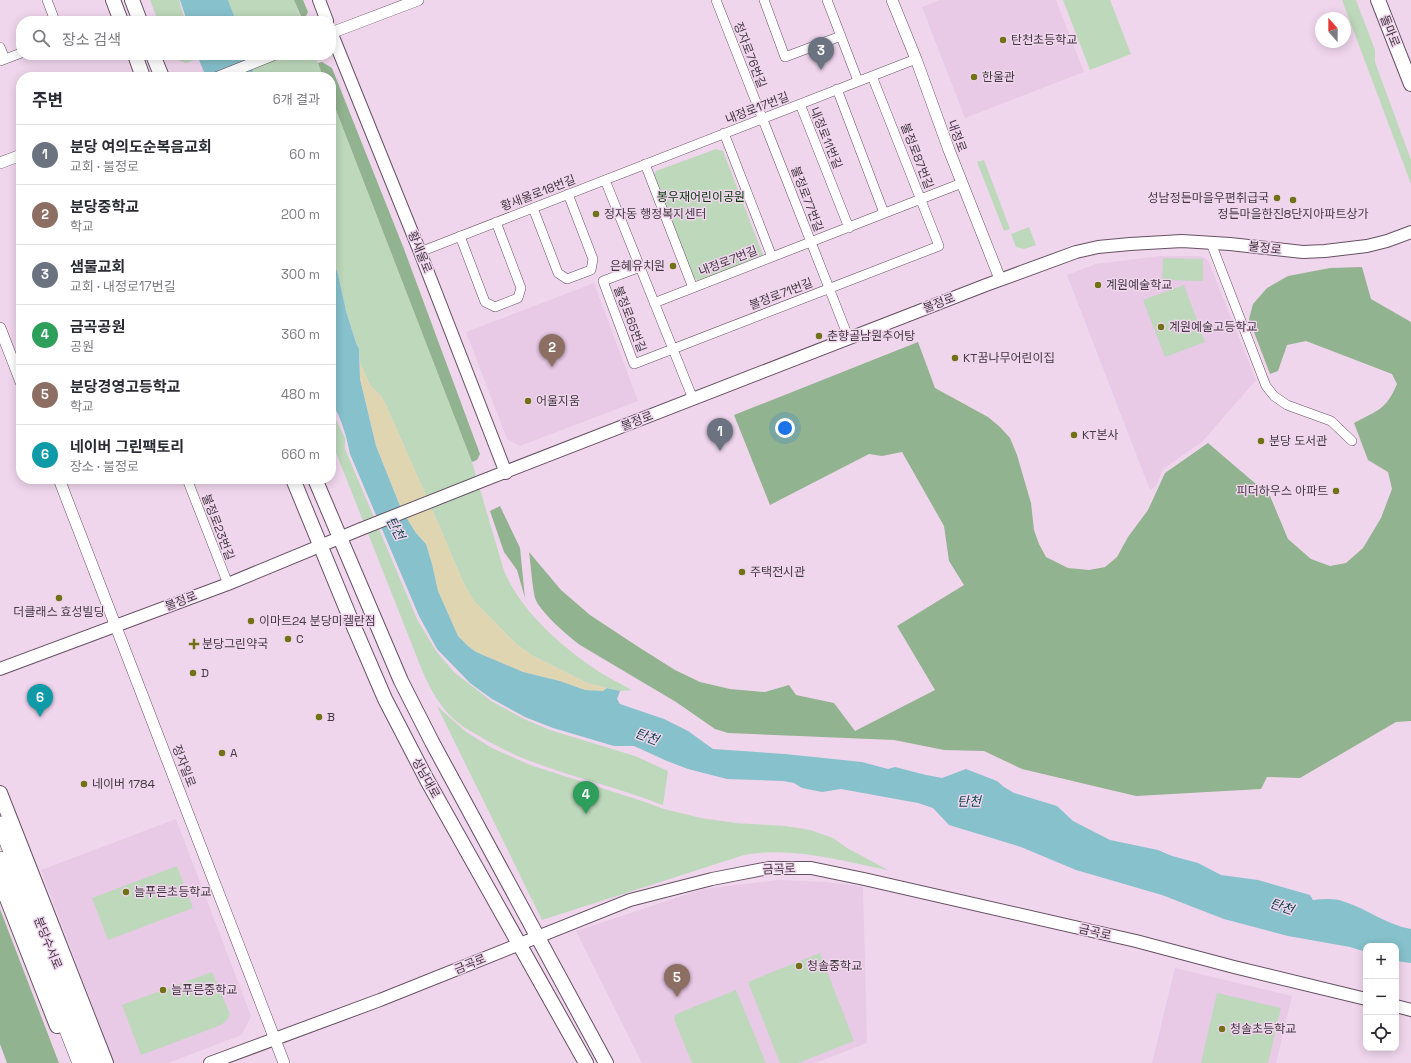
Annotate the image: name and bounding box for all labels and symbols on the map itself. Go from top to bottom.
north arrow [1315,12,1351,48]
street label: 돌마로 [1377,13,1403,49]
street label: 정자로76번길 [730,20,770,90]
place label: 탄천초등학교 [1011,32,1077,48]
marker: 탄천초등학교 [998,35,1008,45]
pin: 3 [808,37,834,70]
place label: 한울관 [982,69,1015,85]
marker: 한울관 [969,72,979,82]
street label: 내정로17번길 [723,89,791,127]
street label: 내정로11번길 [806,105,846,171]
street label: 내정로 [944,118,970,154]
street label: 불정로87번길 [897,121,937,191]
street label: 불정로77번길 [787,164,827,234]
street label: 황새울로18번길 [498,171,578,215]
park label: 봉우재어린이공원 [657,189,745,205]
place label: 성남정든마을우편취급국 [1148,190,1269,206]
marker: 성남정든마을우편취급국 [1272,193,1282,203]
marker: 정든마을한진8단지아파트상가 [1288,195,1298,205]
place label: 정자동 행정복지센터 [604,206,706,222]
place label: 정든마을한진8단지아파트상가 [1218,206,1369,222]
marker: 정자동 행정복지센터 [591,209,601,219]
street label: 황새울로 [404,229,436,275]
street label: 불정로 [1248,238,1282,258]
street label: 내정로7번길 [696,242,760,280]
place label: 은혜유치원 [610,258,665,274]
marker: 은혜유치원 [668,261,678,271]
street label: 불정로71번길 [747,275,815,313]
place label: 계원예술학교 [1106,277,1172,293]
marker: 계원예술학교 [1093,280,1103,290]
street label: 불정로65번길 [610,284,650,354]
street label: 불정로 [921,290,957,316]
place label: 계원예술고등학교 [1169,319,1257,335]
marker: 계원예술고등학교 [1156,322,1166,332]
place label: 춘향골남원추어탕 [827,328,915,344]
marker: 춘향골남원추어탕 [814,331,824,341]
pin: 2 [539,334,565,367]
place label: KT꿈나무어린이집 [963,350,1055,366]
marker: KT꿈나무어린이집 [950,353,960,363]
place label: 어울지움 [536,393,580,409]
marker: 어울지움 [523,396,533,406]
street label: 불정로 [619,408,655,434]
pin: 1 [707,418,733,451]
your location [775,418,795,438]
place label: KT본사 [1082,427,1118,443]
marker: KT본사 [1069,430,1079,440]
place label: 분당 도서관 [1269,433,1327,449]
marker: 분당 도서관 [1256,436,1266,446]
place label: 피더하우스 아파트 [1237,483,1328,499]
marker: 피더하우스 아파트 [1331,486,1341,496]
street label: 불정로23번길 [198,492,238,562]
water label: 탄천 [382,514,409,544]
place label: 주택전시관 [750,564,805,580]
marker: 주택전시관 [737,567,747,577]
street label: 불정로 [163,588,199,614]
marker: 더클래스 효성빌딩 [54,593,64,603]
place label: 더클래스 효성빌딩 [13,604,105,620]
place label: 이마트24 분당미켈란점 [259,613,376,629]
marker: 이마트24 분당미켈란점 [246,616,256,626]
place label: C [296,631,304,647]
marker: C [283,634,293,644]
place label: 분당그린약국 [202,636,268,652]
marker: 분당그린약국 [189,639,199,649]
place label: D [201,665,209,681]
marker: D [188,668,198,678]
pin: 6 [27,684,53,717]
place label: B [327,709,335,725]
marker: B [314,712,324,722]
water label: 탄천 [633,724,662,749]
street label: 정자일로 [169,743,199,789]
place label: A [230,745,238,761]
marker: A [217,748,227,758]
street label: 성남대로 [408,755,444,801]
place label: 네이버 1784 [92,776,155,792]
marker: 네이버 1784 [79,779,89,789]
pin: 4 [573,781,599,814]
water label: 탄천 [957,793,982,810]
street label: 금곡로 [762,860,796,878]
place label: 늘푸른초등학교 [134,884,211,900]
marker: 늘푸른초등학교 [121,887,131,897]
water label: 탄천 [1268,895,1297,919]
street label: 분당수서로 [30,914,66,972]
street label: 금곡로 [1077,920,1113,944]
street label: 금곡로 [452,950,488,978]
place label: 청솔중학교 [807,958,862,974]
marker: 청솔중학교 [794,961,804,971]
pin: 5 [664,964,690,997]
place label: 늘푸른중학교 [171,982,237,998]
marker: 늘푸른중학교 [158,985,168,995]
place label: 청솔초등학교 [1230,1021,1296,1037]
marker: 청솔초등학교 [1217,1024,1227,1034]

